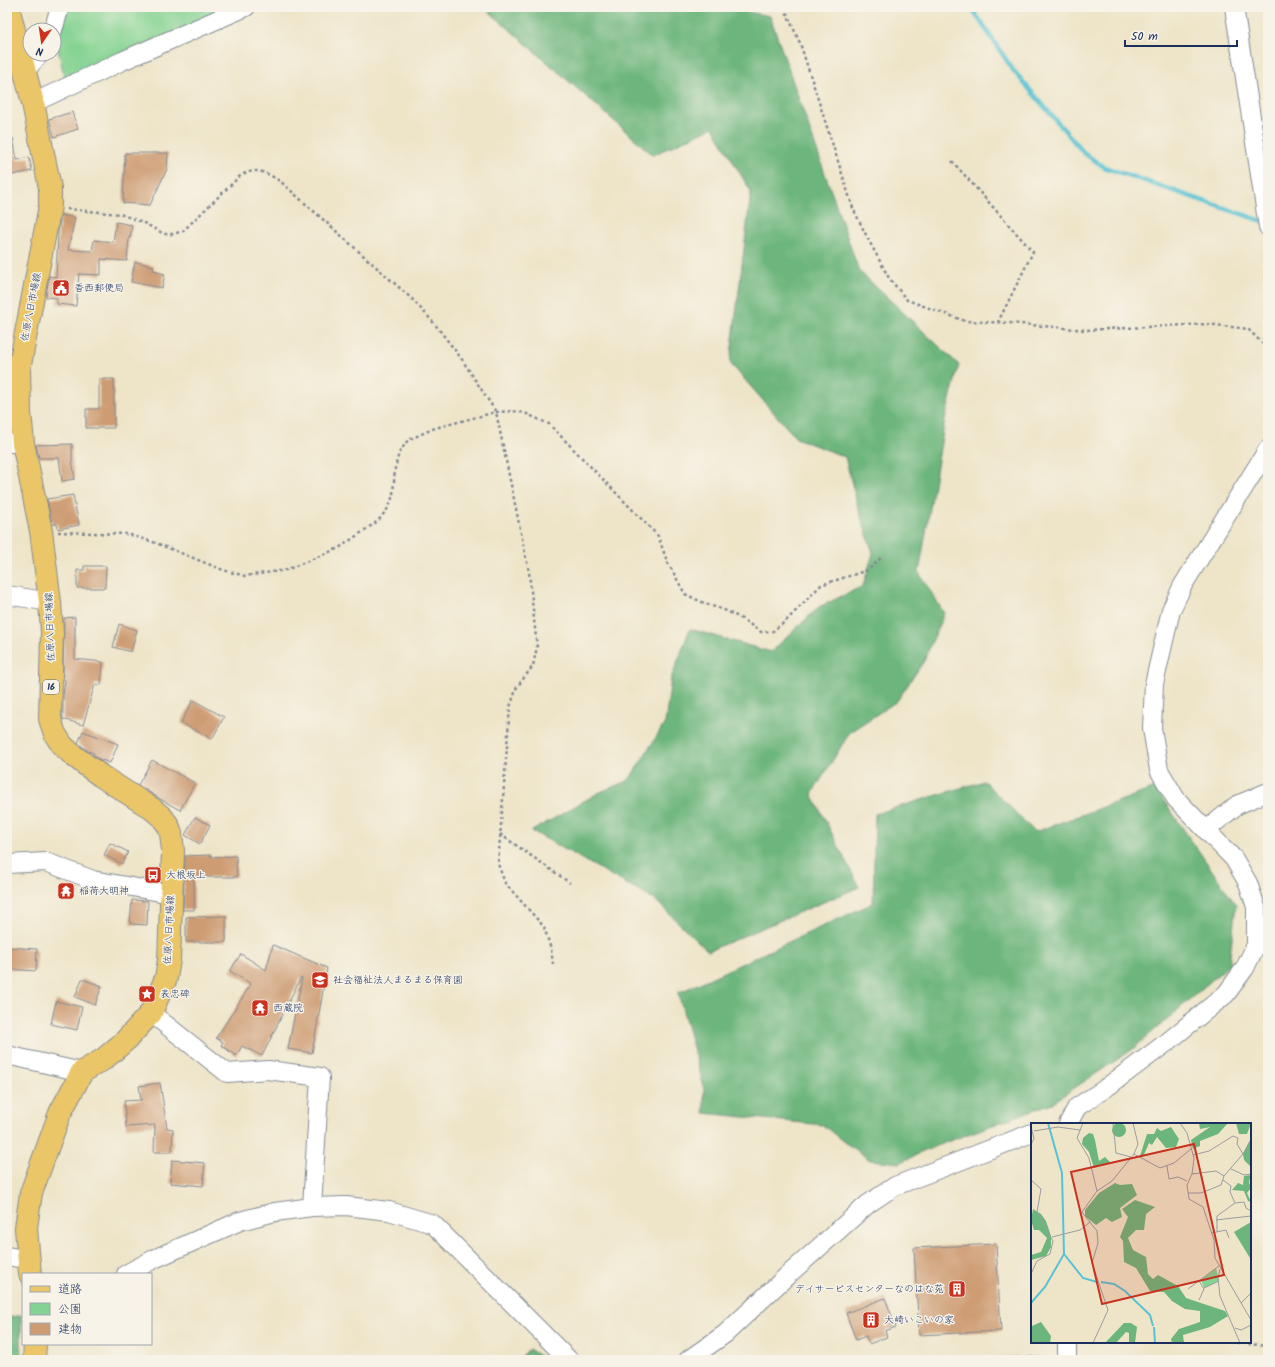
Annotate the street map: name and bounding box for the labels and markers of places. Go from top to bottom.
public building icon: 香西郵便局 [51,278,71,298]
place label: 香西郵便局 [74,280,124,296]
bus stop icon: 大根坂上 [143,865,163,885]
place label: 大根坂上 [166,867,206,883]
temple icon: 稲荷大明神 [56,881,76,901]
place label: 稲荷大明神 [79,883,129,899]
school or university icon: 社会福祉法人まるまる保育園 [310,970,330,990]
place label: 社会福祉法人まるまる保育園 [333,972,463,988]
place icon: 表忠碑 [137,984,157,1004]
place label: 表忠碑 [160,986,190,1002]
temple icon: 西蔵院 [250,998,270,1018]
place label: 西蔵院 [273,1000,303,1016]
building icon: デイサービスセンターなのはな苑 [947,1279,967,1299]
place label: デイサービスセンターなのはな苑 [795,1281,944,1297]
building icon: 大崎いこいの家 [861,1310,881,1330]
place label: 大崎いこいの家 [884,1312,954,1328]

